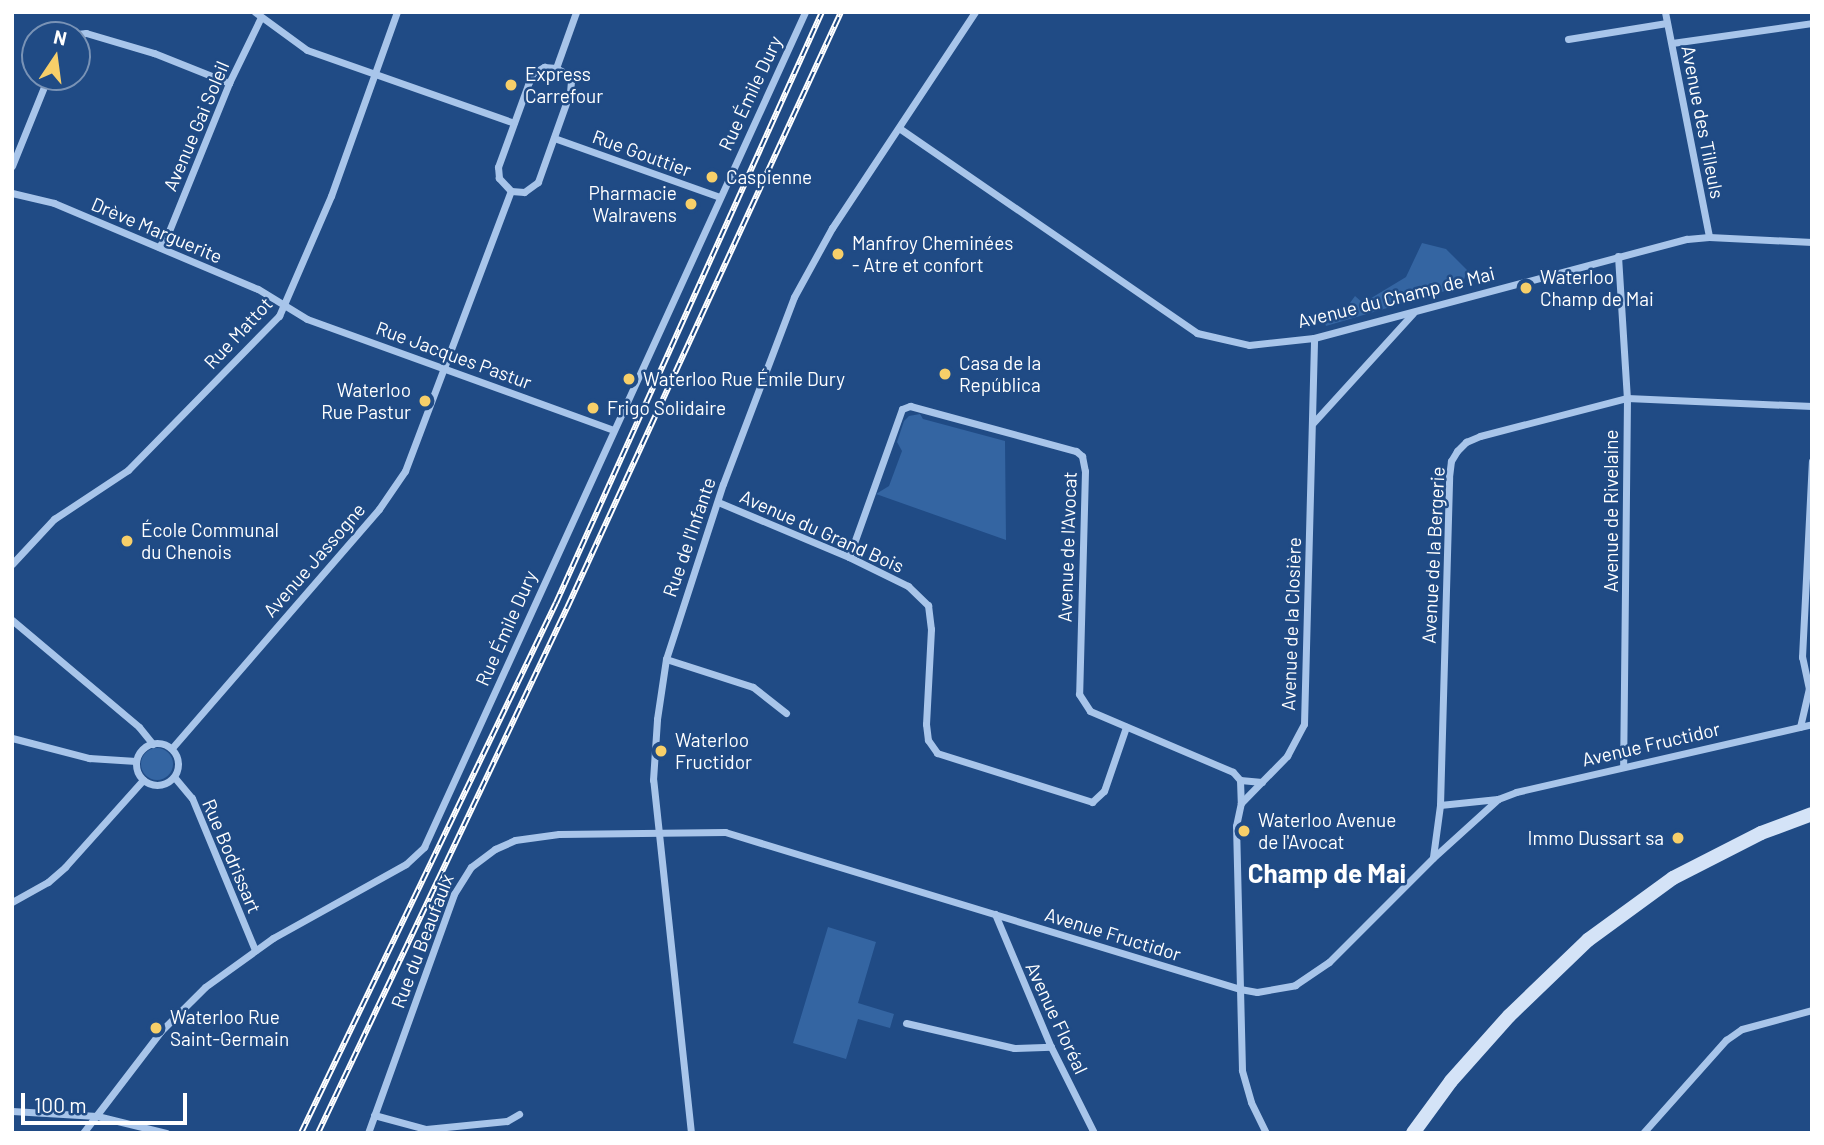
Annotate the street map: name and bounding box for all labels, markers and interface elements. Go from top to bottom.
north arrow [21,21,91,91]
text: N [52,24,69,50]
street label: Rue Émile Dury [713,32,787,154]
street label: Avenue des Tilleuls [1677,44,1729,200]
street label: Avenue Gai Soleil [158,57,234,195]
place label: Express Carrefour [525,63,603,107]
marker: Express Carrefour [503,77,519,93]
street label: Rue Gouttier [589,125,695,181]
place label: Caspienne [726,166,812,188]
marker: Caspienne [704,169,720,185]
place label: Pharmacie Walravens [589,182,677,226]
street label: Drève Marguerite [88,192,226,268]
marker: Pharmacie Walravens [683,196,699,212]
place label: Manfroy Cheminées - Atre et confort [852,232,1013,276]
marker: Manfroy Cheminées - Atre et confort [830,246,846,262]
street label: Avenue du Champ de Mai [1295,261,1497,333]
place label: Waterloo Champ de Mai [1540,266,1654,310]
marker: Waterloo Champ de Mai [1518,280,1534,296]
street label: Rue Mattot [199,292,277,374]
street label: Rue Jacques Pastur [373,316,535,394]
place label: Casa de la República [959,352,1041,396]
marker: Casa de la República [937,366,953,382]
place label: Waterloo Rue Émile Dury [643,368,845,390]
marker: Waterloo Rue Émile Dury [621,371,637,387]
place label: Waterloo Rue Pastur [321,379,411,423]
marker: Waterloo Rue Pastur [417,393,433,409]
place label: Frigo Solidaire [607,397,726,419]
marker: Frigo Solidaire [585,400,601,416]
street label: Avenue de Rivelaine [1600,430,1622,592]
street label: Avenue de la Bergerie [1417,466,1449,644]
street label: Avenue de l'Avocat [1053,471,1081,623]
street label: Rue de l'Infante [658,474,720,600]
street label: Avenue du Grand Bois [736,485,908,577]
street label: Avenue Jassogne [258,498,370,622]
place label: École Communal du Chenois [141,519,279,563]
marker: École Communal du Chenois [119,533,135,549]
street label: Avenue de la Closière [1277,537,1305,711]
street label: Rue Émile Dury [470,567,542,689]
street label: Avenue Fructidor [1580,717,1722,771]
place label: Waterloo Fructidor [675,729,752,773]
marker: Waterloo Fructidor [653,743,669,759]
street label: Rue Bodrissart [198,795,266,917]
place label: Waterloo Avenue de l'Avocat [1258,809,1396,853]
marker: Waterloo Avenue de l'Avocat [1236,823,1252,839]
place label: Immo Dussart sa [1528,827,1664,849]
marker: Immo Dussart sa [1670,830,1686,846]
district label: Champ de Mai [1248,857,1406,889]
street label: Rue du Beaufaulx [386,871,458,1011]
street label: Avenue Fructidor [1042,902,1184,966]
street label: Avenue Floréal [1021,959,1093,1077]
place label: Waterloo Rue Saint-Germain [170,1006,289,1050]
marker: Waterloo Rue Saint-Germain [148,1020,164,1036]
scale bar [24,1078,191,1122]
text: 100 m [34,1092,87,1117]

